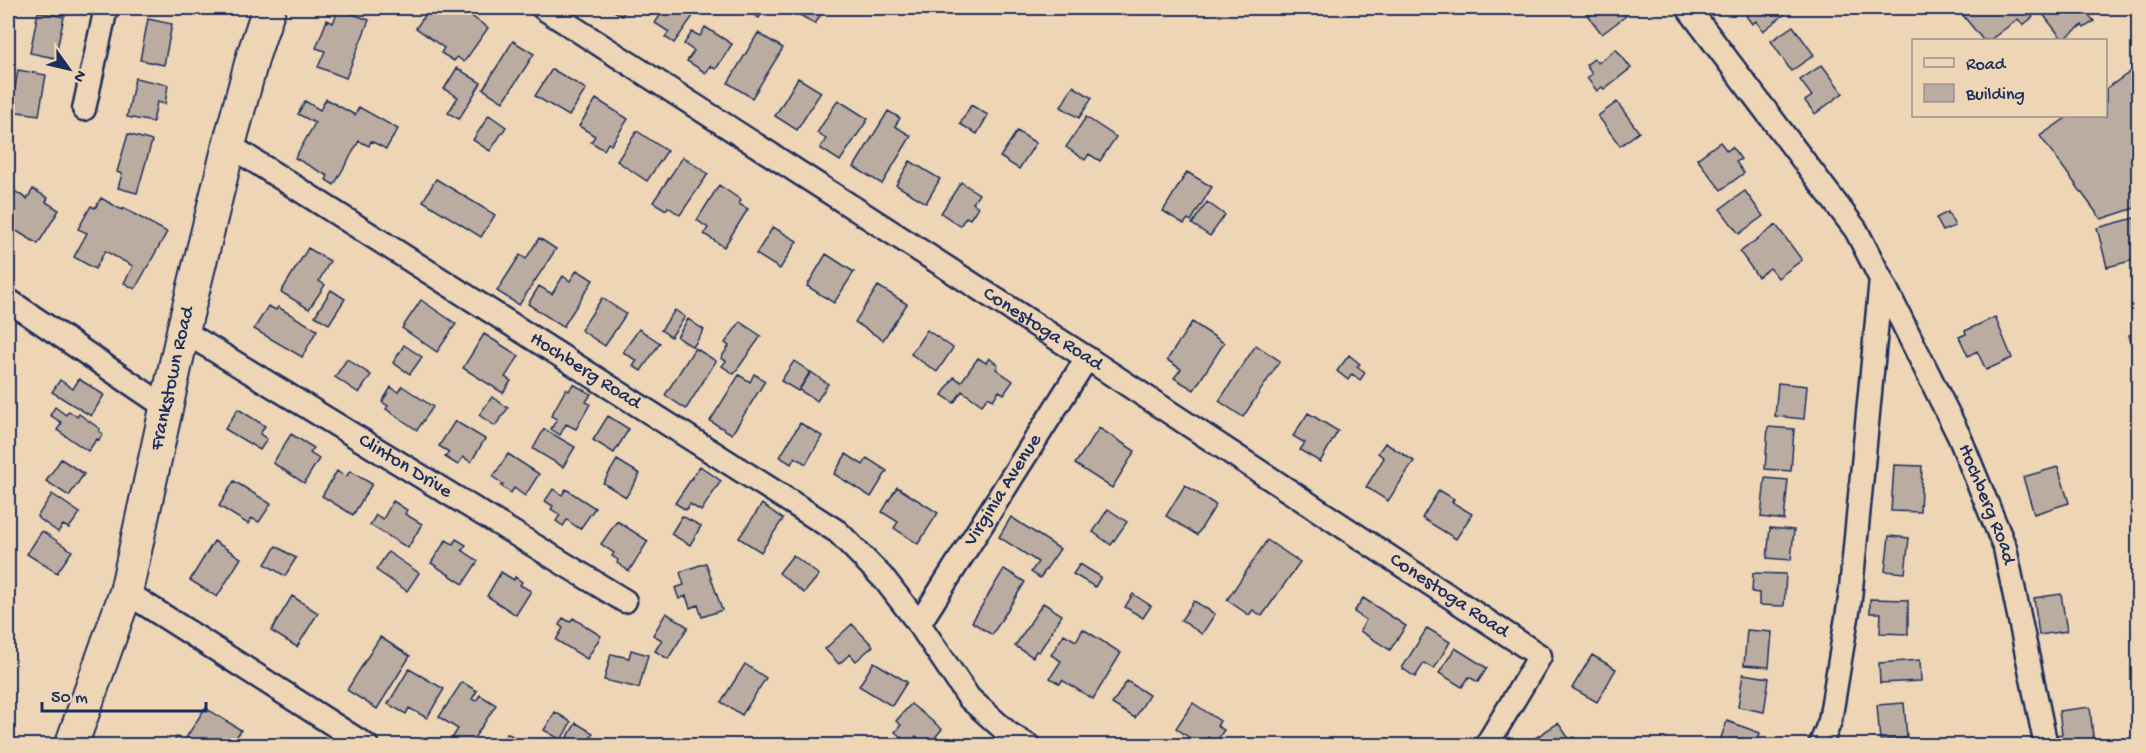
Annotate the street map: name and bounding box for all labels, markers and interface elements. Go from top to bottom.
north arrow [39,39,99,99]
legend [1912,39,2107,117]
text: Road [1966,55,2007,76]
text: N [67,66,89,86]
text: Building [1965,85,2025,106]
street label: Conestoga Road [978,282,1109,378]
street label: Frankstown Road [146,302,201,453]
street label: Hochberg Road [525,328,647,416]
street label: Clinton Drive [354,429,456,504]
street label: Virginia Avenue [959,430,1048,552]
street label: Hochberg Road [1952,441,2020,568]
street label: Conestoga Road [1385,549,1515,645]
scale bar [42,675,206,713]
text: 50 m [51,688,88,709]

